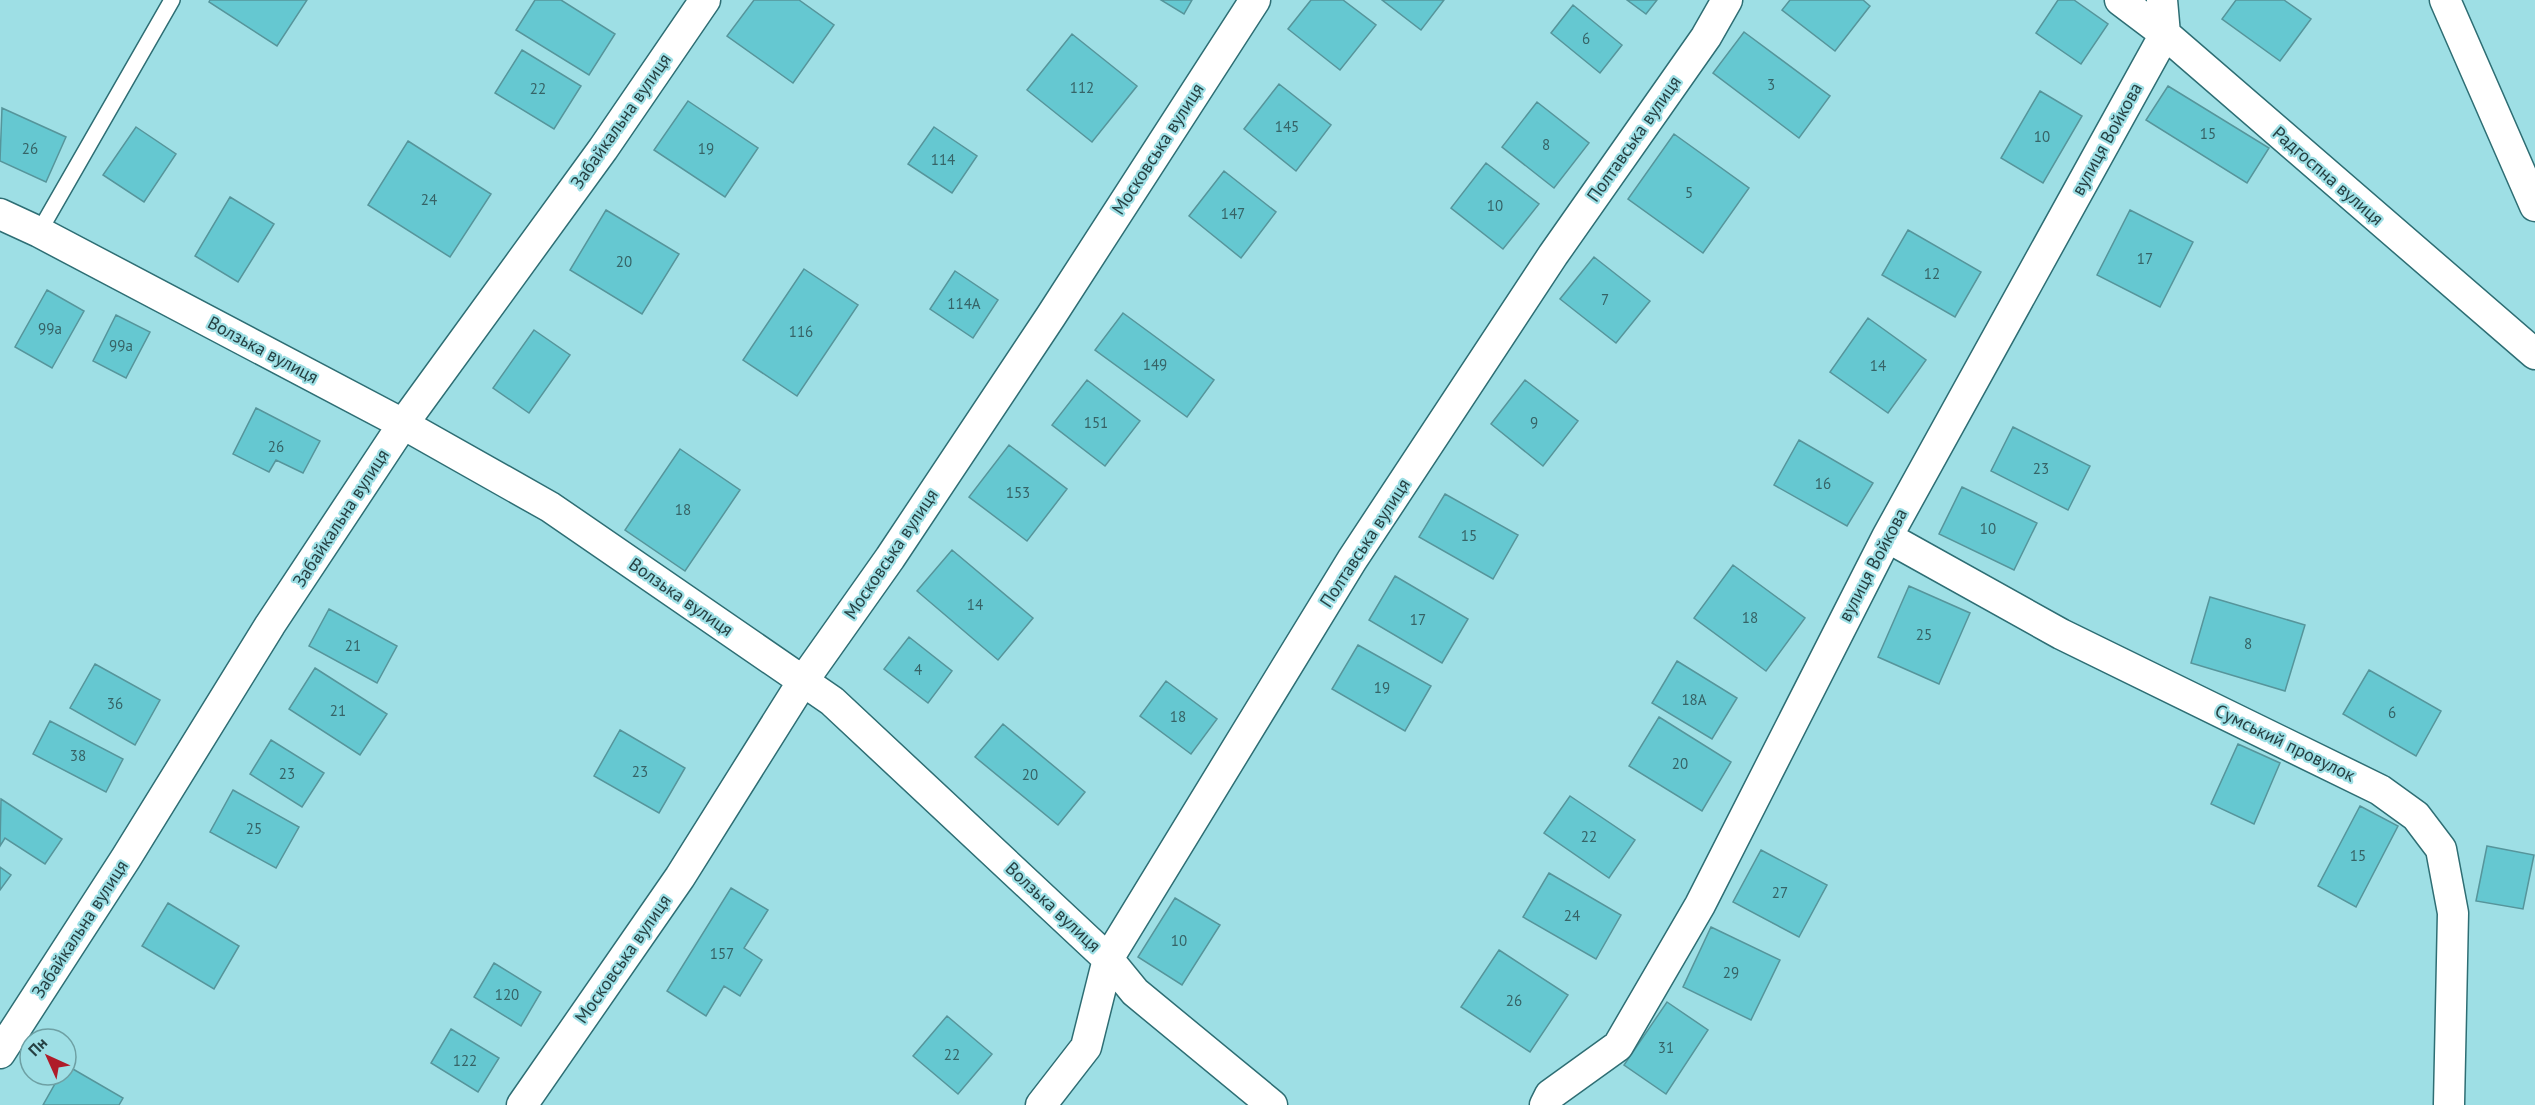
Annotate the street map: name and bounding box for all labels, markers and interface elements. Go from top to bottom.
house number: 6 [1582,29,1590,48]
street label: Забайкальна вулиця [565,49,676,193]
street label: Полтавська вулиця [1582,71,1686,206]
house number: 3 [1767,75,1775,94]
house number: 112 [1070,78,1094,97]
street label: вулиця Войкова [2066,78,2147,199]
house number: 22 [530,79,546,98]
street label: Московська вулиця [1106,79,1209,219]
house number: 145 [1275,117,1299,136]
street label: Радгоспна вулиця [2268,121,2389,230]
house number: 15 [2200,124,2216,143]
house number: 10 [2034,127,2050,146]
house number: 8 [1542,135,1550,154]
house number: 26 [22,139,38,158]
house number: 19 [698,139,714,158]
house number: 114 [931,150,955,169]
house number: 5 [1685,183,1693,202]
house number: 24 [421,190,437,209]
house number: 10 [1487,196,1503,215]
house number: 147 [1221,204,1245,223]
house number: 17 [2137,249,2153,268]
house number: 20 [616,252,632,271]
house number: 12 [1924,264,1940,283]
house number: 7 [1601,290,1609,309]
house number: 114А [947,294,981,313]
street label: Волзька вулиця [204,311,323,388]
house number: 99а [38,319,62,338]
house number: 116 [789,322,813,341]
house number: 99а [109,336,133,355]
house number: 149 [1143,355,1167,374]
house number: 14 [1870,356,1886,375]
house number: 151 [1084,413,1108,432]
house number: 9 [1530,413,1538,432]
house number: 26 [268,437,284,456]
street label: Забайкальна вулиця [287,444,394,591]
house number: 23 [2033,459,2049,478]
street label: Полтавська вулиця [1314,474,1415,611]
house number: 16 [1815,474,1831,493]
house number: 153 [1006,483,1030,502]
street label: Московська вулиця [838,484,943,623]
house number: 18 [675,500,691,519]
street label: вулиця Войкова [1833,504,1912,625]
house number: 10 [1980,519,1996,538]
house number: 15 [1461,526,1477,545]
street label: Волзька вулиця [625,552,738,641]
house number: 14 [967,595,983,614]
house number: 18 [1742,608,1758,627]
house number: 17 [1410,610,1426,629]
house number: 25 [1916,625,1932,644]
house number: 8 [2244,634,2252,653]
house number: 21 [345,636,361,655]
house number: 4 [914,660,922,679]
house number: 19 [1374,678,1390,697]
house number: 18А [1681,690,1707,709]
house number: 36 [107,694,123,713]
street label: Сумський провулок [2211,699,2359,787]
house number: 21 [330,701,346,720]
house number: 6 [2388,703,2396,722]
house number: 18 [1170,707,1186,726]
house number: 38 [70,746,86,765]
house number: 20 [1672,754,1688,773]
house number: 23 [632,762,648,781]
house number: 23 [279,764,295,783]
house number: 20 [1022,765,1038,784]
house number: 25 [246,819,262,838]
house number: 22 [1581,827,1597,846]
house number: 15 [2350,846,2366,865]
street label: Забайкальна вулиця [26,855,133,1002]
street label: Волзька вулиця [1001,857,1106,957]
house number: 27 [1772,883,1788,902]
street label: Московська вулиця [570,890,676,1028]
house number: 24 [1564,906,1580,925]
house number: 10 [1171,931,1187,950]
house number: 157 [710,944,734,963]
house number: 29 [1723,963,1739,982]
house number: 120 [495,985,519,1004]
house number: 26 [1506,991,1522,1010]
north arrow [18,1027,78,1087]
text: Пн [24,1033,51,1060]
house number: 31 [1658,1038,1674,1057]
house number: 22 [944,1045,960,1064]
house number: 122 [453,1051,477,1070]

